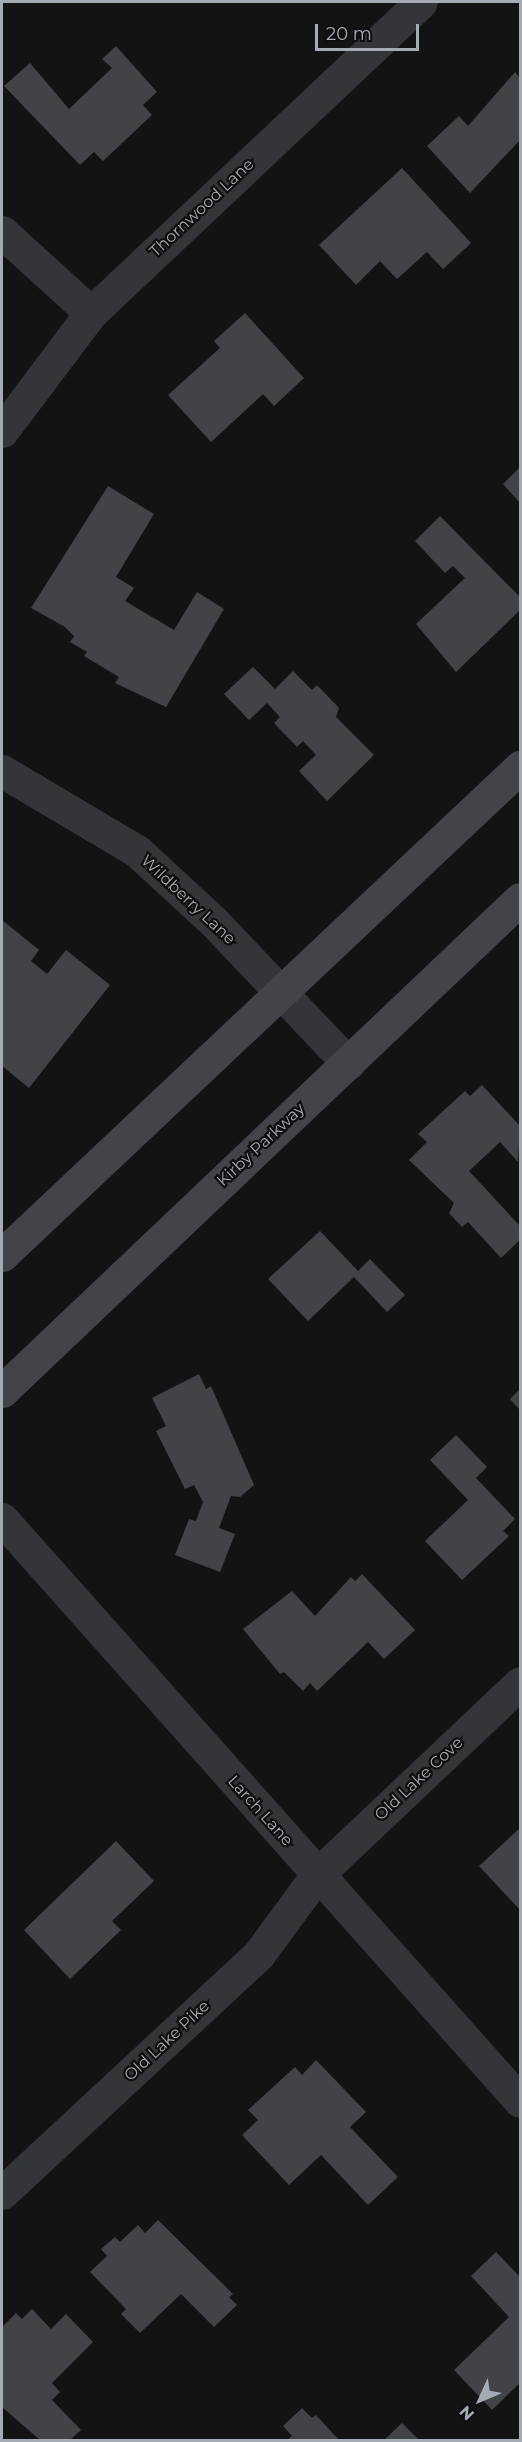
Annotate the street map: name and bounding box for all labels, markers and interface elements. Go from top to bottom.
scale bar [318,12,422,50]
text: 20 m [326,23,372,45]
street label: Thornwood Lane [146,155,258,261]
street label: Wildberry Lane [137,851,239,949]
street label: Kirby Parkway [213,1099,309,1191]
street label: Old Lake Cove [371,1733,467,1825]
street label: Larch Lane [223,1772,297,1850]
street label: Old Lake Pike [120,1997,214,2085]
north arrow [450,2370,510,2430]
text: N [455,2402,478,2424]

